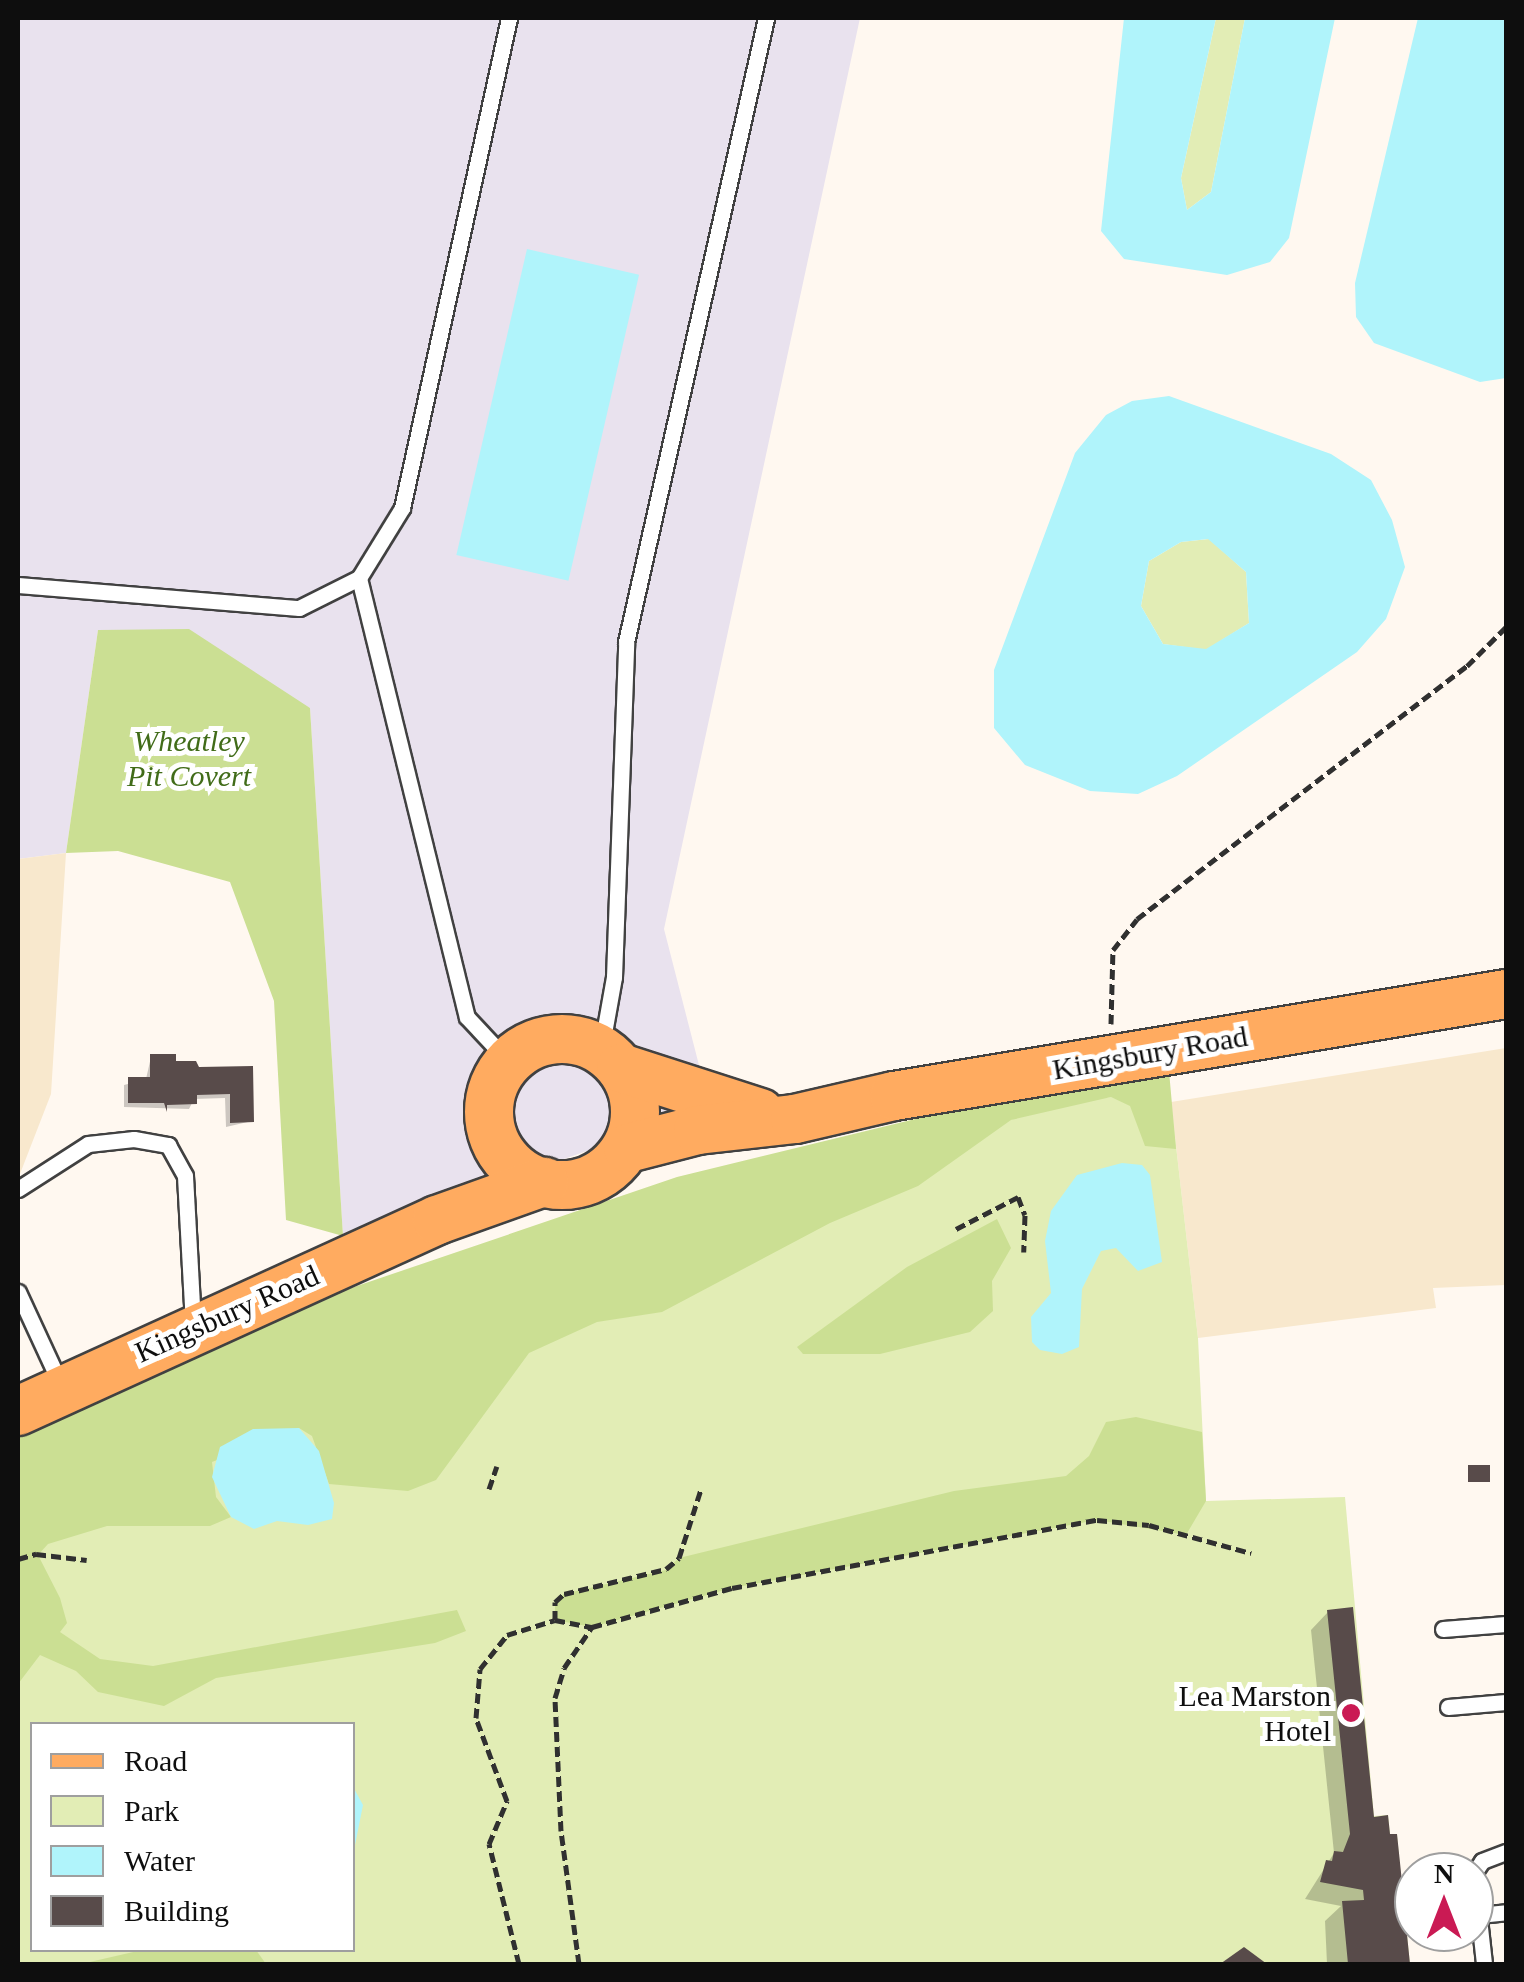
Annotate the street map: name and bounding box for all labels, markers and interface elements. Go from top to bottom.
park label: Wheatley Pit Covert [127,723,251,794]
street label: Kingsbury Road [1050,1018,1250,1088]
street label: Kingsbury Road [129,1257,325,1371]
place label: Lea Marston Hotel [1179,1678,1331,1748]
marker: Lea Marston Hotel [1340,1702,1362,1724]
legend [30,1722,355,1952]
text: Road [124,1744,187,1777]
text: Park [124,1794,179,1827]
text: Water [124,1844,195,1877]
north arrow [1394,1852,1494,1952]
text: N [1434,1858,1454,1889]
text: Building [124,1894,229,1927]

